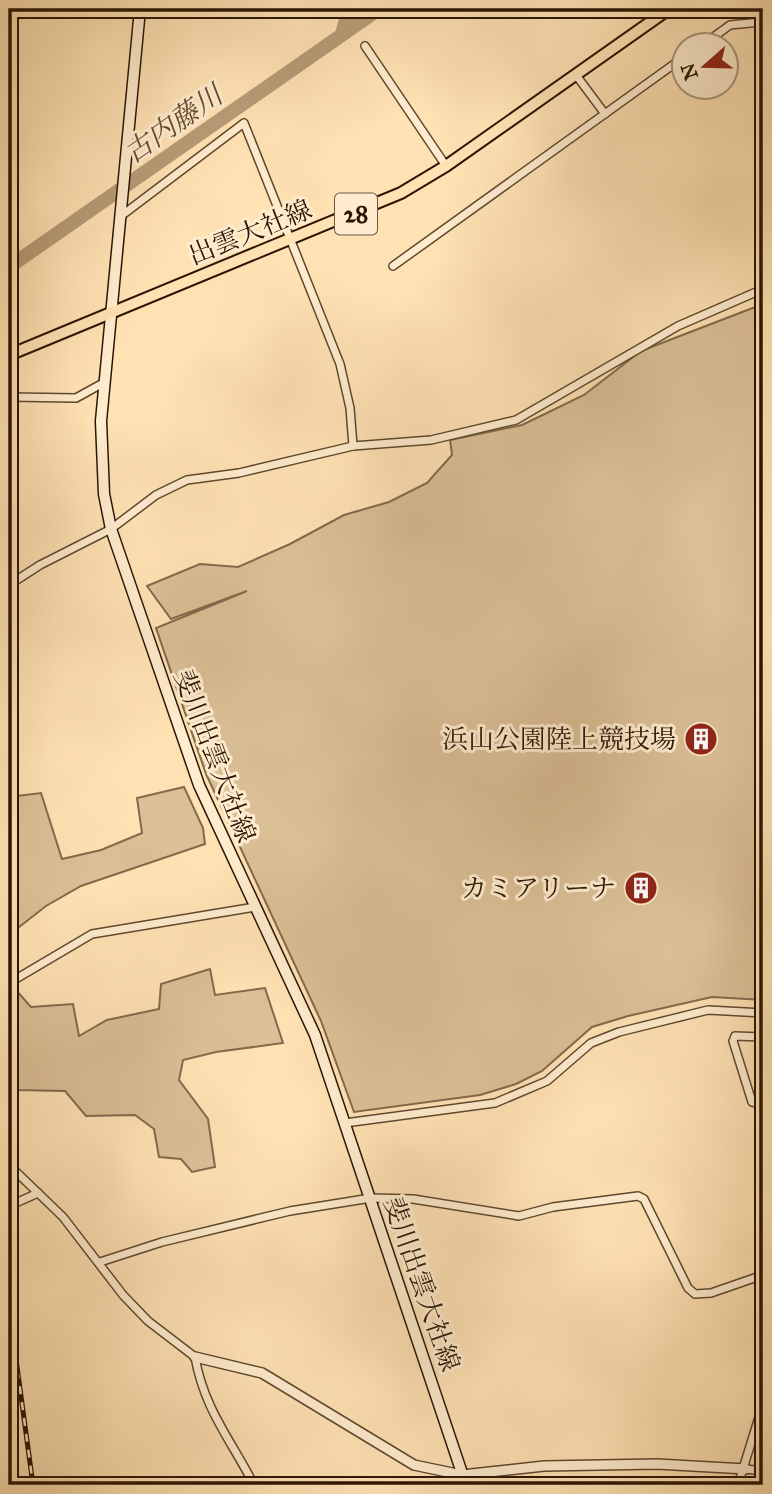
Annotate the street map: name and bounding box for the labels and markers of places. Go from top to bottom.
building icon: 浜山公園陸上競技場 [682,720,720,758]
place label: 浜山公園陸上競技場 [442,723,676,755]
building icon: カミアリーナ [622,869,660,907]
place label: カミアリーナ [461,872,616,904]

